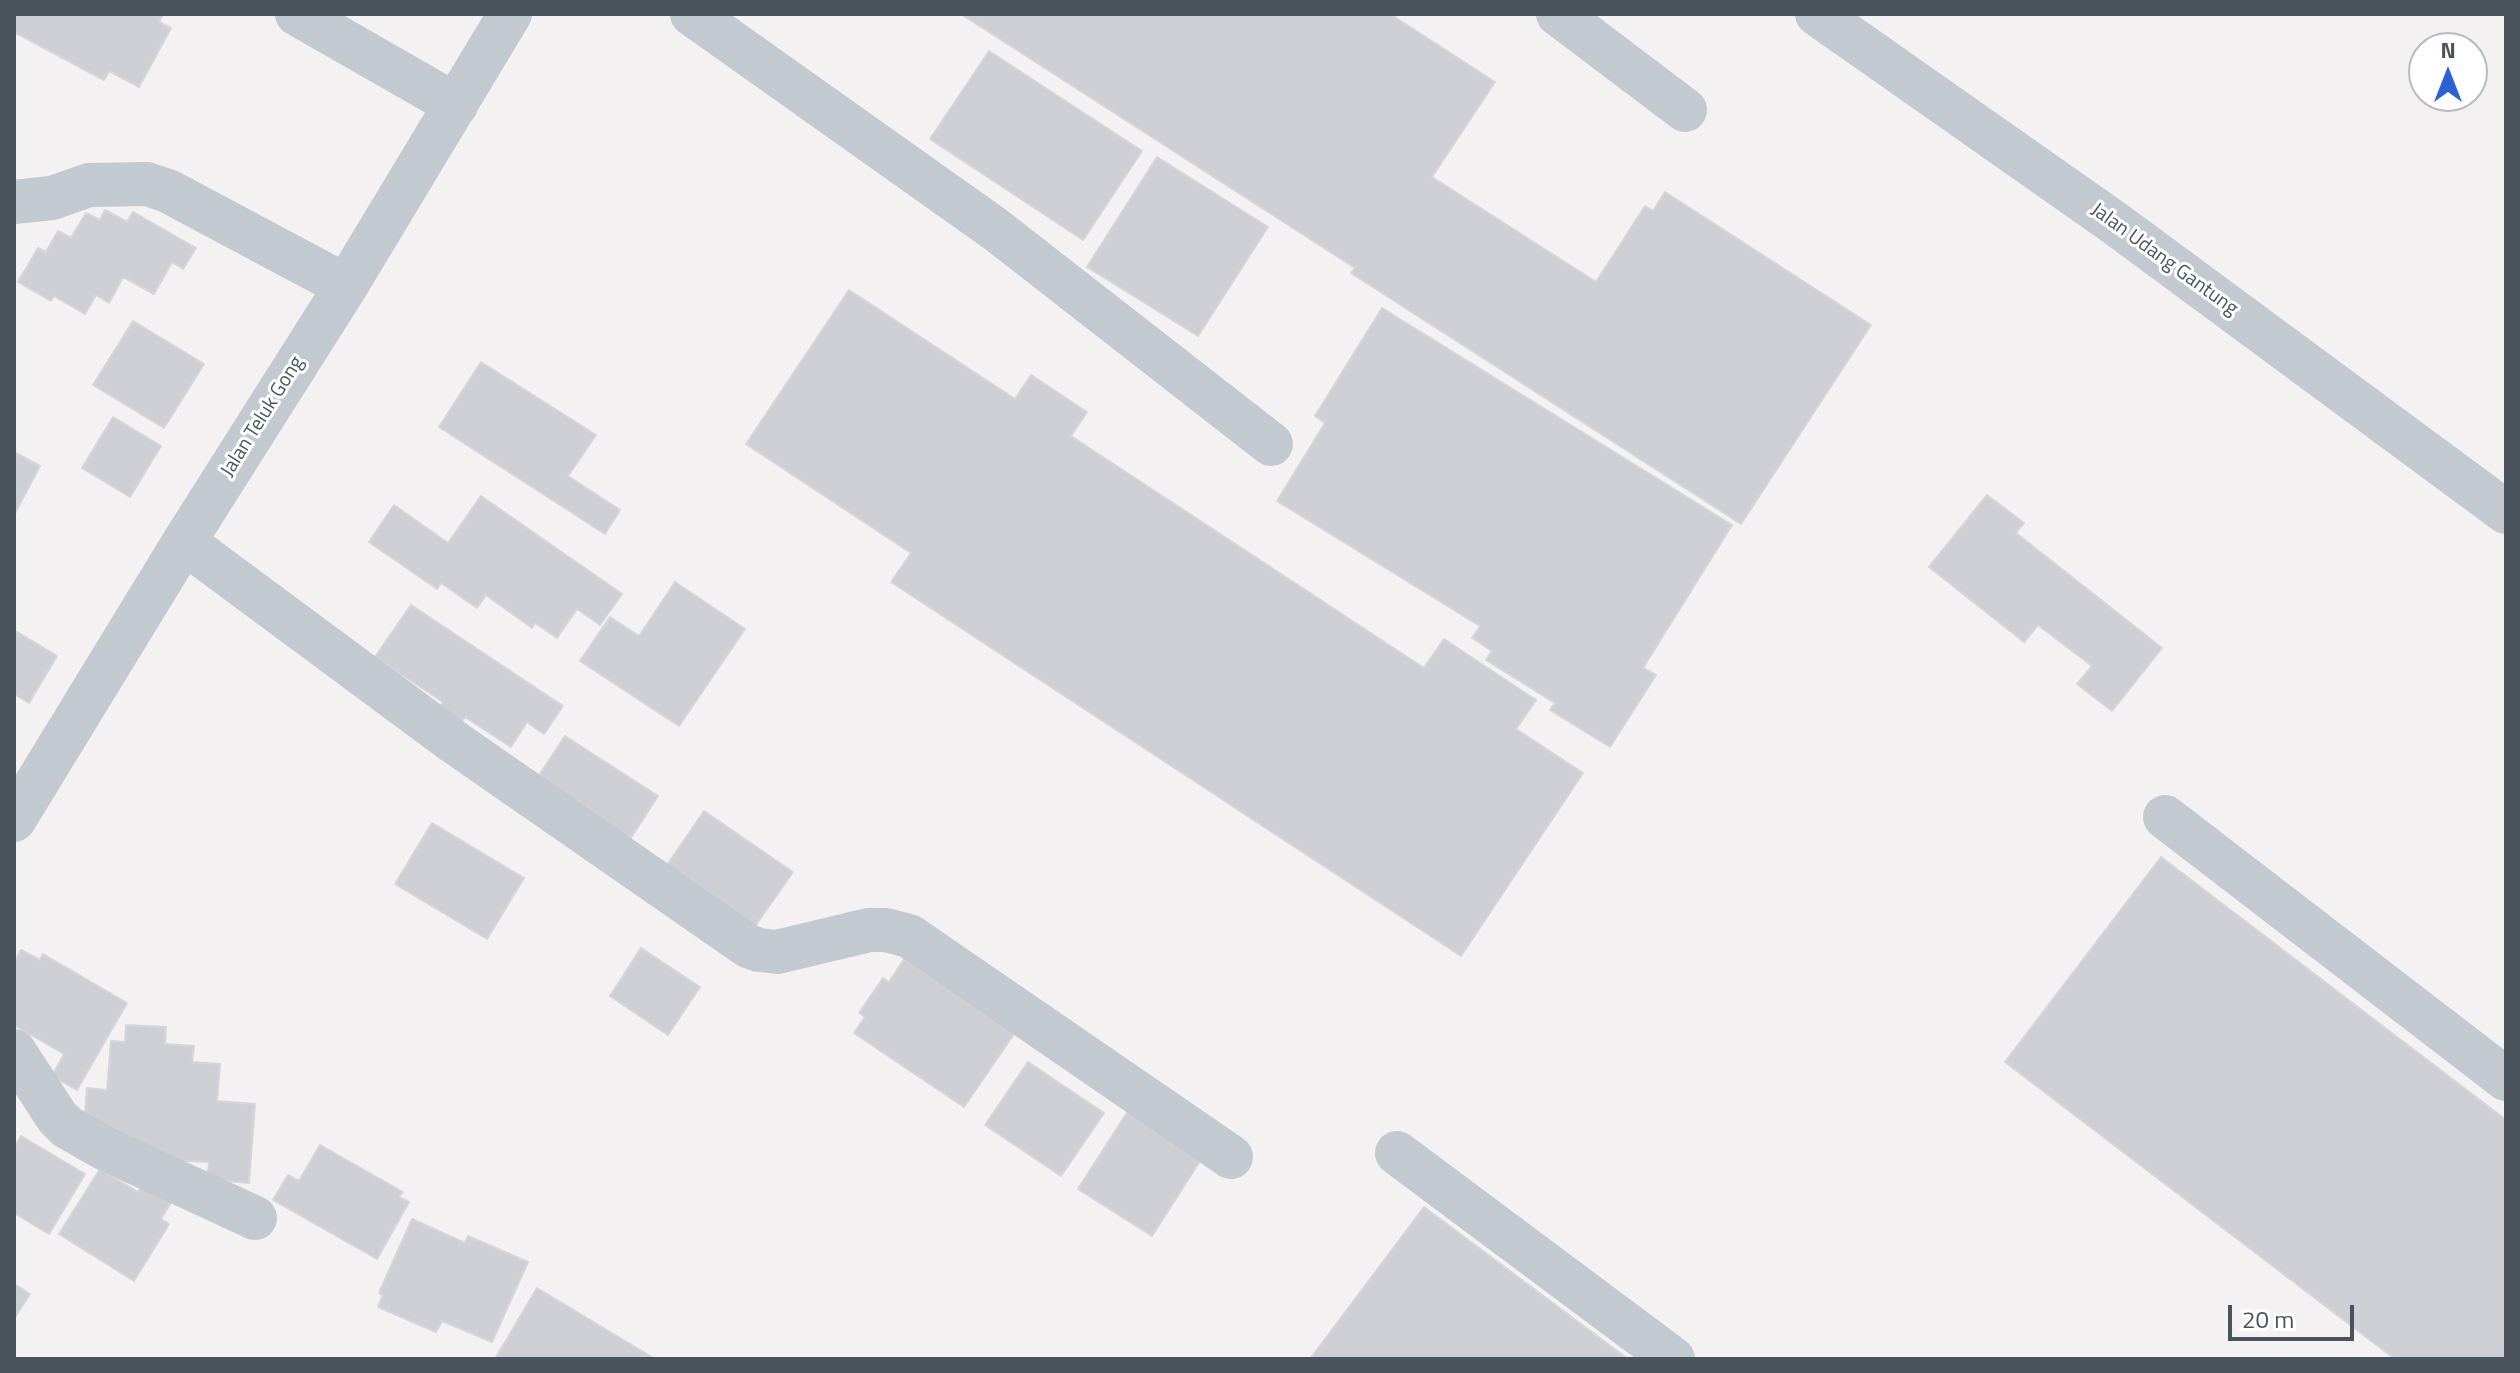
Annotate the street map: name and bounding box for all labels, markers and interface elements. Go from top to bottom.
north arrow [2408,32,2488,112]
text: N [2440,33,2456,67]
street label: Jalan Udang Gantung [2086,199,2242,321]
street label: Jalan Teluk Gong [216,352,310,482]
scale bar [2232,1289,2358,1339]
text: 20 m [2242,1301,2294,1337]

